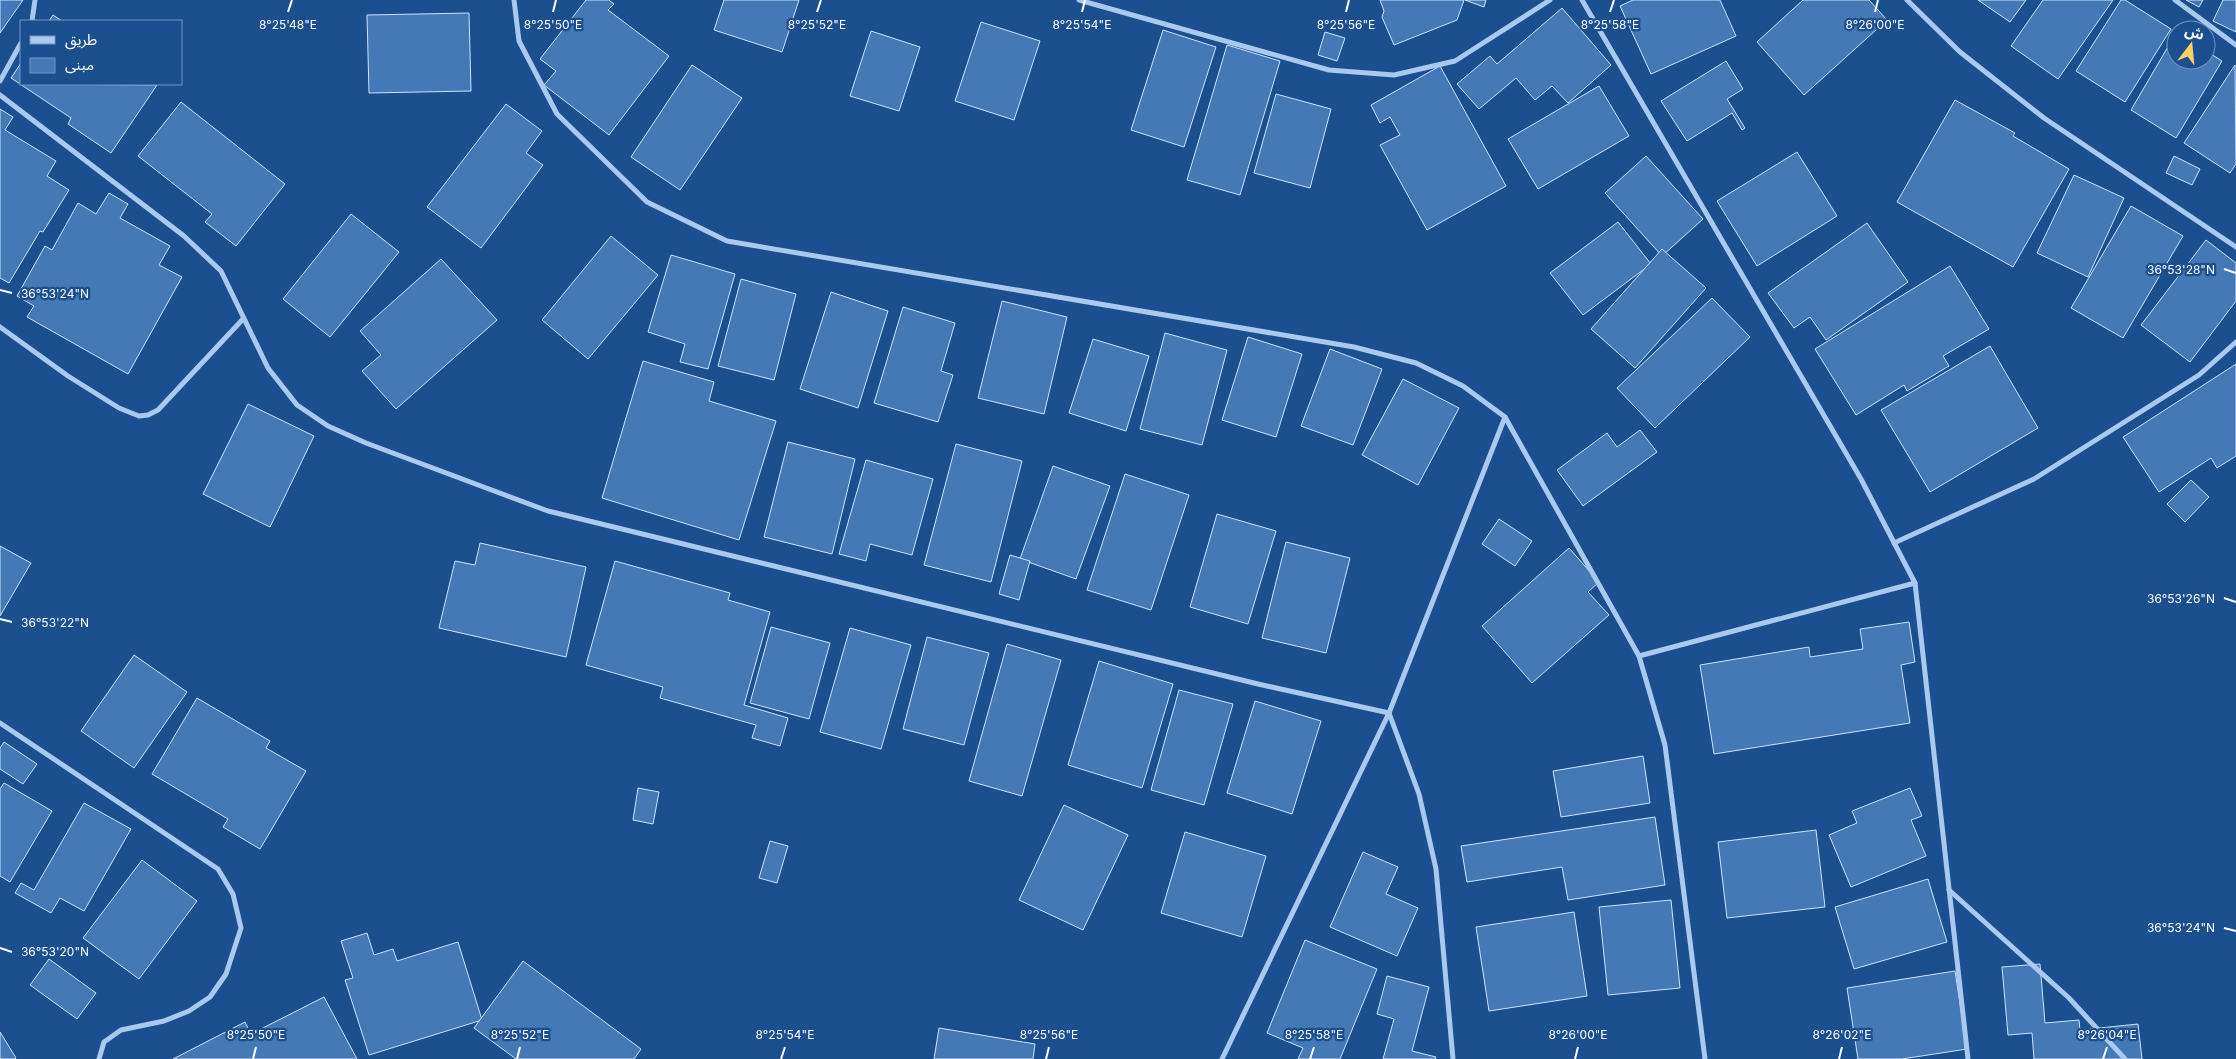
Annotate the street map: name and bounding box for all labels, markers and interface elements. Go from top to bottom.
text: 8°25'48"E [259,17,317,32]
text: 8°25'50"E [524,17,582,32]
text: 8°25'52"E [788,17,846,32]
text: 8°25'54"E [1053,17,1111,32]
text: 8°25'56"E [1317,17,1375,32]
text: 8°25'58"E [1581,17,1639,32]
text: 8°26'00"E [1845,17,1905,32]
legend [20,20,182,85]
north arrow [2166,20,2216,70]
text: ش [2183,21,2206,43]
text: طريق [65,30,97,50]
text: مبنى [65,55,94,74]
text: 36°53'28"N [2147,262,2215,277]
text: 36°53'24"N [21,286,89,301]
text: 36°53'26"N [2147,591,2215,606]
text: 36°53'22"N [21,615,89,630]
text: 36°53'24"N [2147,920,2215,935]
text: 36°53'20"N [21,944,89,959]
text: 8°25'50"E [227,1027,285,1042]
text: 8°25'52"E [491,1027,549,1042]
text: 8°25'54"E [756,1027,814,1042]
text: 8°25'56"E [1020,1027,1078,1042]
text: 8°25'58"E [1285,1027,1343,1042]
text: 8°26'00"E [1548,1027,1608,1042]
text: 8°26'02"E [1813,1027,1871,1042]
text: 8°26'04"E [2077,1027,2137,1042]

